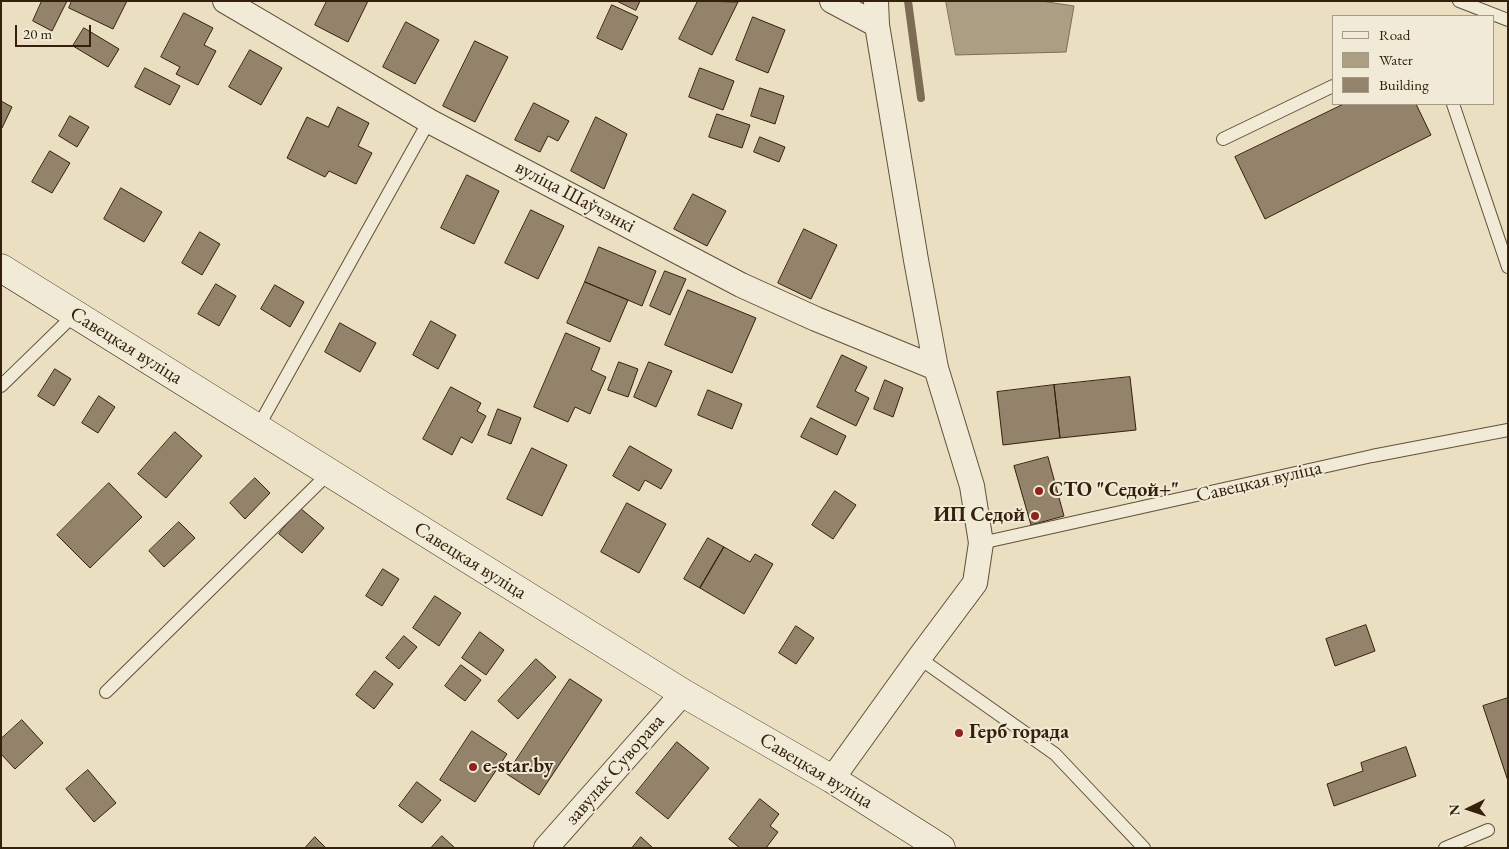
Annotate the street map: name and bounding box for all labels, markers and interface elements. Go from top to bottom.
scale bar [18,15,94,47]
legend [1332,15,1494,105]
text: 20 m [23,24,52,43]
text: Road [1379,25,1410,44]
text: Water [1379,50,1413,69]
text: Building [1379,75,1429,94]
street label: вуліца Шаўчэнкі [511,155,639,239]
street label: Савецкая вуліца [65,302,187,390]
street label: Савецкая вуліца [1194,456,1324,508]
place label: СТО "Седой+" [1049,479,1179,503]
marker: СТО "Седой+" [1033,485,1045,497]
place label: ИП Седой [934,504,1025,528]
marker: ИП Седой [1029,510,1041,522]
street label: Савецкая вуліца [409,517,531,605]
street label: завулак Суворава [560,710,670,830]
place label: Герб горада [969,721,1069,745]
marker: Герб горада [953,727,965,739]
street label: Савецкая вуліца [755,728,877,814]
place label: e-star.by [483,755,553,779]
marker: e-star.by [467,761,479,773]
north arrow [1444,784,1494,834]
text: N [1445,804,1463,816]

